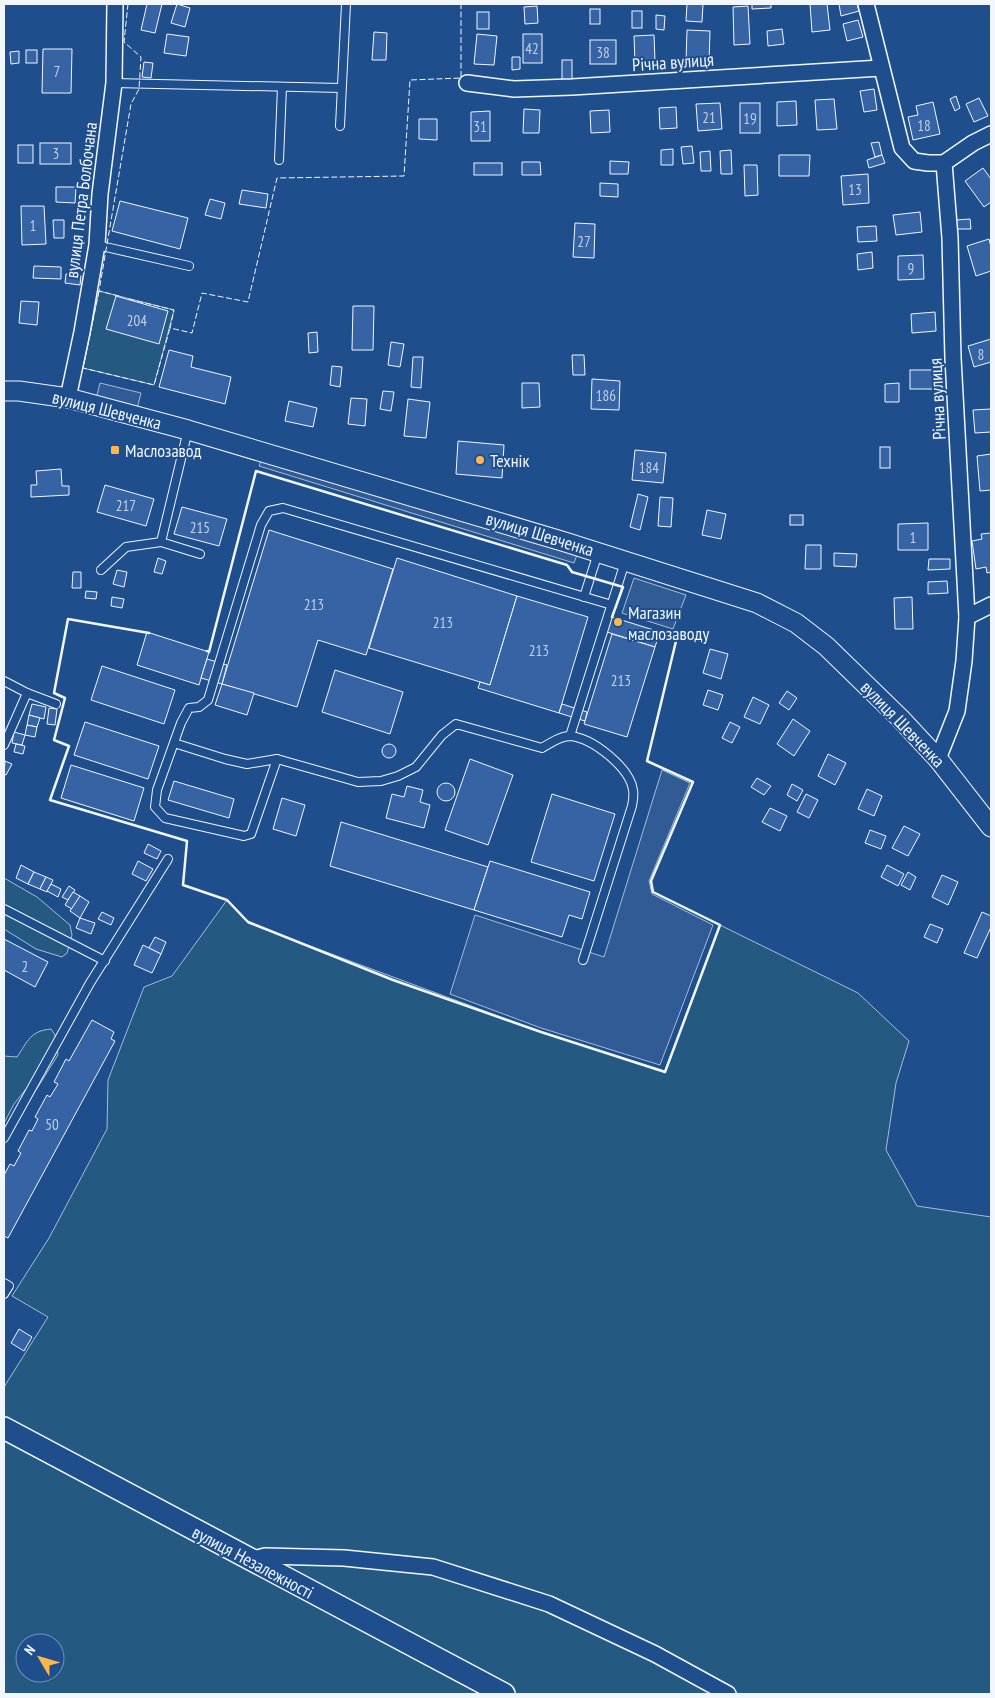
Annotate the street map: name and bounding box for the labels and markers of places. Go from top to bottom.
place label: Маслозавод [125,439,202,462]
marker: Маслозавод [109,444,121,456]
place label: Технік [490,449,529,472]
marker: Технік [474,454,486,466]
place label: Магазин маслозаводу [628,601,709,645]
marker: Магазин маслозаводу [612,616,624,628]

